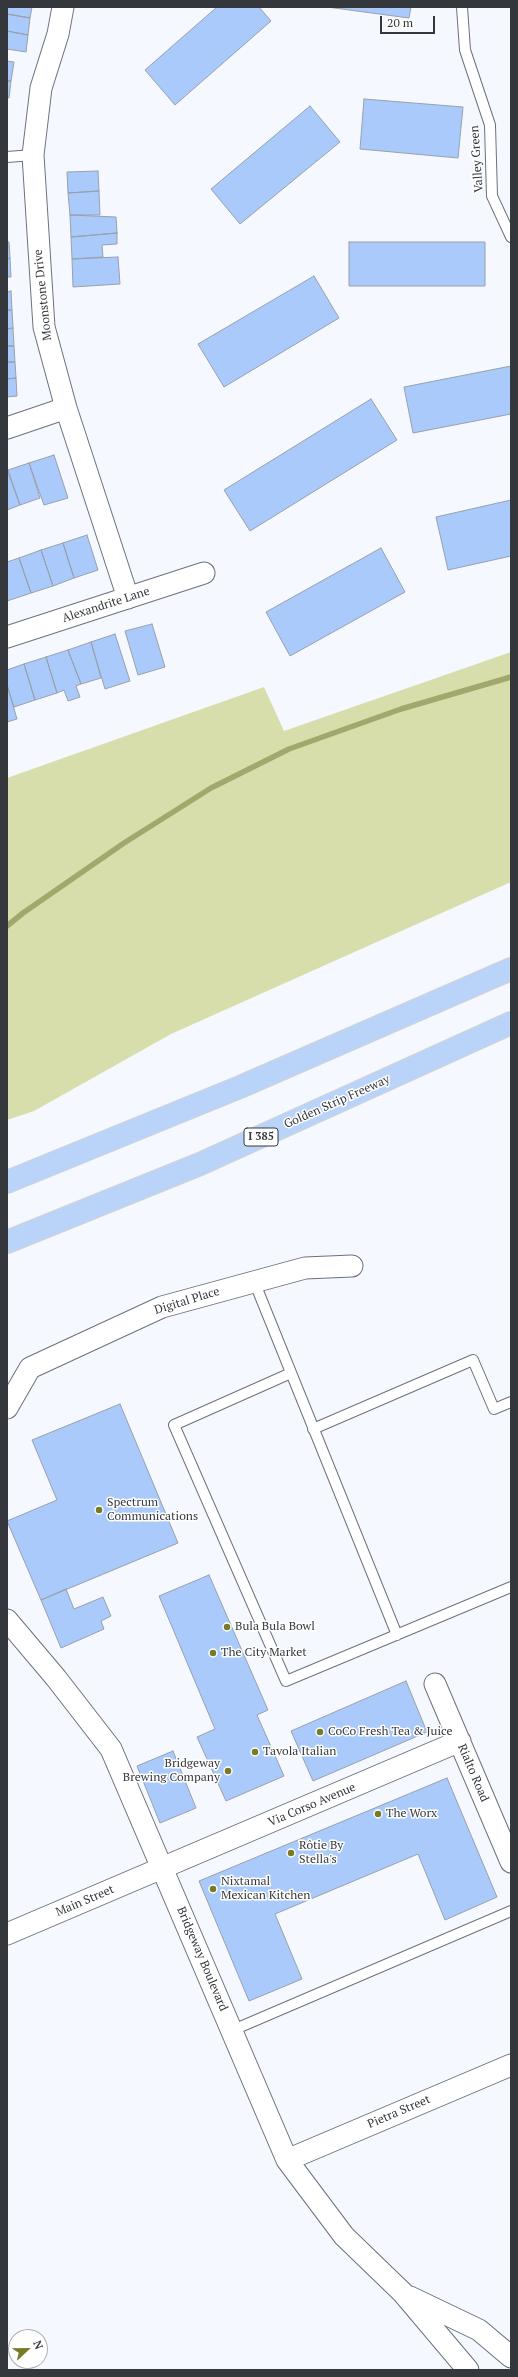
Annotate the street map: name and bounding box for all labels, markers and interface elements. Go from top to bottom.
scale bar [382,8,437,34]
text: 20 m [387,15,413,30]
street label: Valley Green [467,125,487,193]
street label: Moonstone Drive [31,249,55,341]
street label: Alexandrite Lane [60,584,152,626]
street label: Golden Strip Freeway [282,1072,392,1132]
road number: I 385 [244,1128,278,1146]
street label: Digital Place [153,1284,221,1318]
place label: Spectrum Communications [107,1496,198,1524]
marker: Spectrum Communications [94,1505,104,1515]
place label: Bula Bula Bowl [235,1620,315,1634]
marker: Bula Bula Bowl [222,1622,232,1632]
place label: The City Market [221,1646,307,1660]
marker: The City Market [208,1648,218,1658]
place label: CoCo Fresh Tea & Juice [328,1725,452,1739]
marker: CoCo Fresh Tea & Juice [315,1727,325,1737]
street label: Rialto Road [454,1742,492,1804]
place label: Tavola Italian [263,1745,336,1759]
marker: Tavola Italian [250,1747,260,1757]
place label: Bridgeway Brewing Company [123,1757,220,1785]
marker: Bridgeway Brewing Company [223,1766,233,1776]
street label: Via Corso Avenue [266,1780,358,1830]
place label: The Worx [386,1807,437,1821]
marker: The Worx [373,1809,383,1819]
place label: Rôtie By Stella's [299,1839,343,1867]
marker: Rôtie By Stella's [286,1848,296,1858]
place label: Nixtamal Mexican Kitchen [221,1875,310,1903]
street label: Main Street [54,1882,116,1920]
marker: Nixtamal Mexican Kitchen [208,1884,218,1894]
street label: Bridgeway Boulevard [173,1905,231,2013]
street label: Pietra Street [365,2092,433,2132]
north arrow [8,2329,48,2369]
text: N [30,2338,46,2351]

